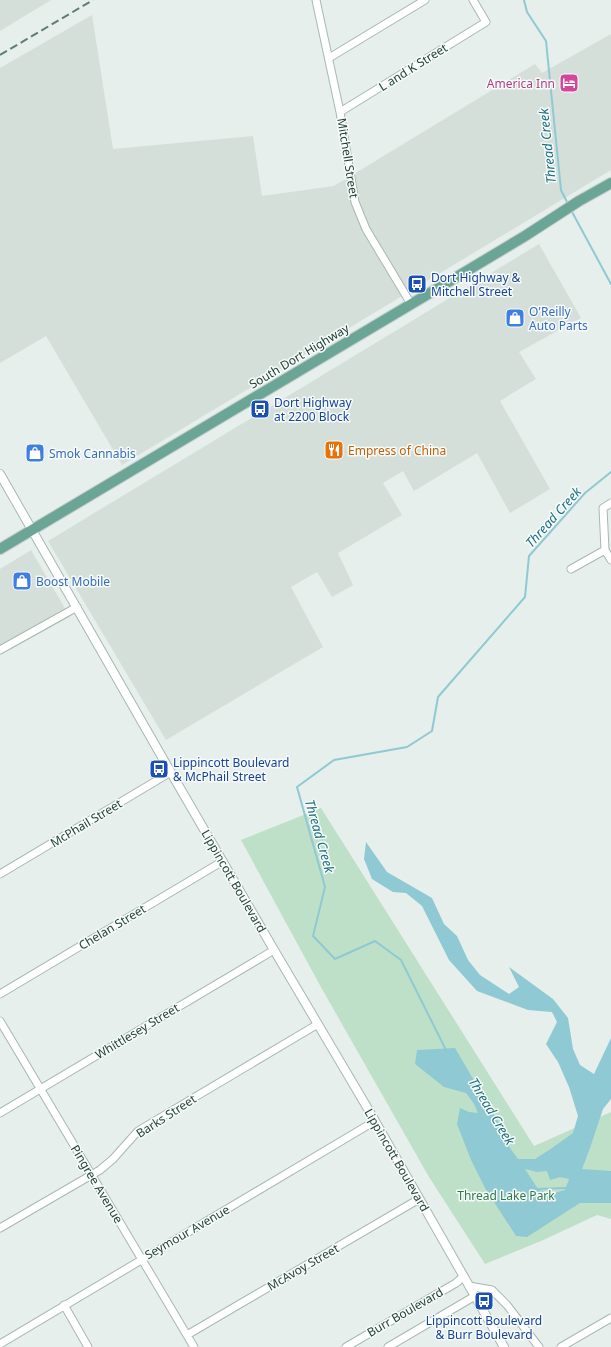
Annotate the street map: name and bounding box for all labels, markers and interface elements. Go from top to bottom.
street label: L and K Street [375,39,451,95]
hotel icon: America Inn [558,72,580,94]
place label: America Inn [487,75,555,92]
water label: Thread Creek [534,107,560,185]
street label: Mitchell Street [333,117,363,200]
place label: Dort Highway & Mitchell Street [431,269,521,300]
bus stop icon: Dort Highway & Mitchell Street [406,273,428,295]
place label: O'Reilly Auto Parts [529,303,588,334]
shop icon: O'Reilly Auto Parts [504,307,526,329]
street label: South Dort Highway [246,319,353,393]
place label: Dort Highway at 2200 Block [274,394,352,425]
bus stop icon: Dort Highway at 2200 Block [249,398,271,420]
restaurant icon: Empress of China [323,439,345,461]
shop icon: Smok Cannabis [24,442,46,464]
place label: Empress of China [348,442,446,459]
place label: Smok Cannabis [49,445,136,462]
water label: Thread Creek [521,482,585,551]
shop icon: Boost Mobile [11,570,33,592]
place label: Boost Mobile [36,573,110,590]
place label: Lippincott Boulevard & McPhail Street [173,754,290,785]
bus stop icon: Lippincott Boulevard & McPhail Street [148,758,170,780]
street label: McPhail Street [47,795,126,851]
water label: Thread Creek [301,797,339,875]
street label: Lippincott Boulevard [198,826,270,936]
street label: Chelan Street [75,900,149,954]
street label: Whittlesey Street [92,999,183,1063]
water label: Thread Creek [465,1074,519,1149]
street label: Barks Street [133,1090,200,1142]
street label: Lippincott Boulevard [361,1105,433,1215]
street label: Pingree Avenue [67,1142,127,1227]
park label: Thread Lake Park [457,1187,555,1204]
street label: Seymour Avenue [141,1201,233,1263]
street label: McAvoy Street [264,1239,343,1294]
street label: Burr Boulevard [364,1283,446,1341]
bus stop icon: Lippincott Boulevard & Burr Boulevard [473,1290,495,1312]
place label: Lippincott Boulevard & Burr Boulevard [426,1312,542,1343]

